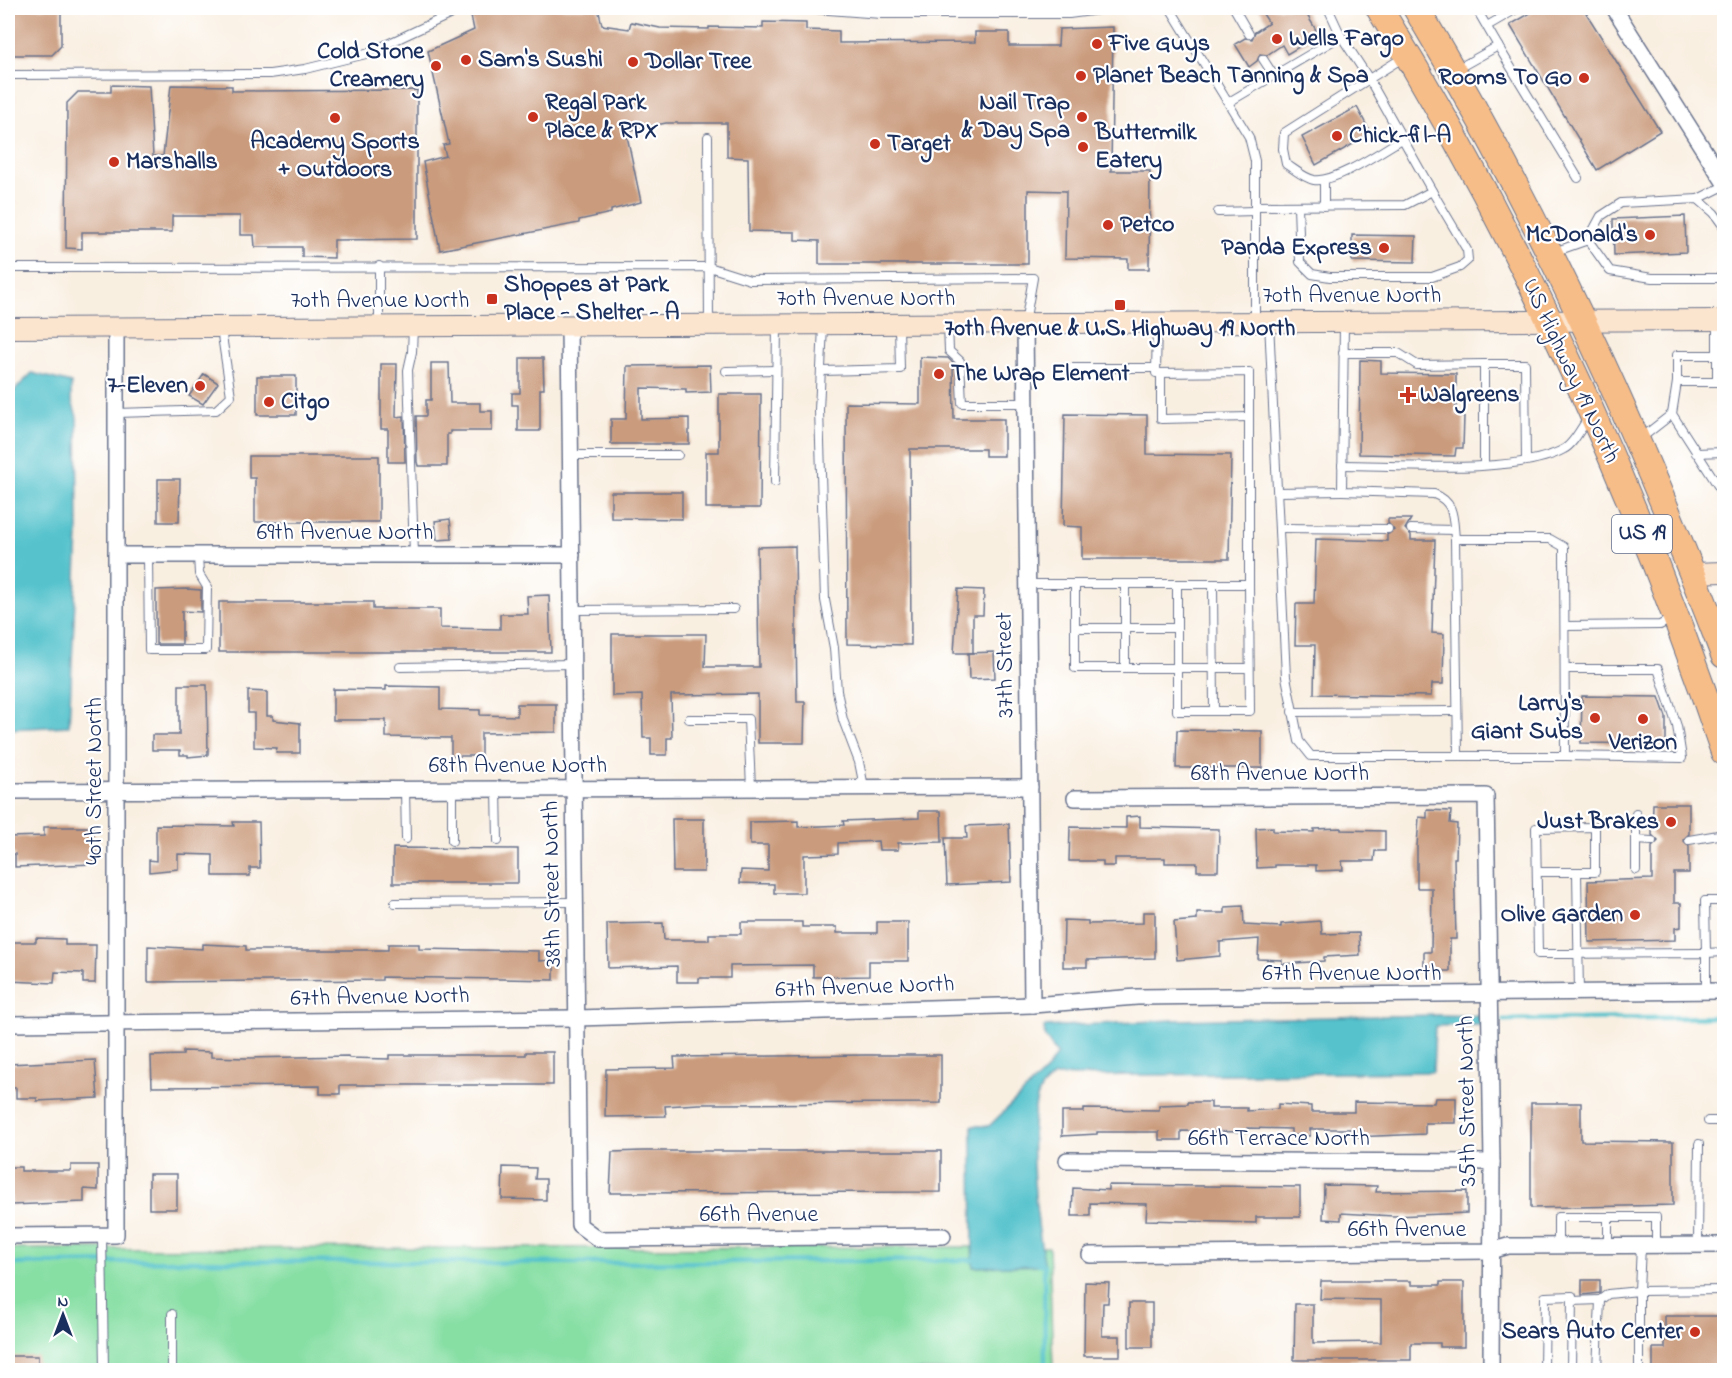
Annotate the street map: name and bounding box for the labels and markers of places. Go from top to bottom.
place label: Wells Fargo [1289,22,1404,58]
place label: Five Guys [1108,27,1210,63]
marker: Wells Fargo [1270,32,1284,46]
place label: Cold Stone Creamery [317,35,425,99]
marker: Five Guys [1090,37,1104,51]
place label: Sam's Sushi [478,43,603,78]
place label: Dollar Tree [644,45,753,80]
marker: Sam's Sushi [459,53,473,67]
marker: Dollar Tree [626,55,640,69]
marker: Cold Stone Creamery [429,59,443,73]
place label: Planet Beach Tanning & Spa [1093,59,1369,95]
place label: Rooms To Go [1438,61,1572,96]
marker: Planet Beach Tanning & Spa [1074,69,1088,83]
marker: Rooms To Go [1577,71,1591,85]
place label: Regal Park Place & RPX [545,86,659,149]
place label: Nail Trap & Day Spa [961,86,1070,150]
marker: Regal Park Place & RPX [526,110,540,124]
marker: Nail Trap & Day Spa [1075,110,1089,124]
marker: Academy Sports + Outdoors [328,111,342,125]
place label: Buttermilk Eatery [1094,116,1197,180]
place label: Chick-fil-A [1349,119,1452,154]
place label: Academy Sports + Outdoors [250,125,420,188]
place label: Target [887,127,952,163]
marker: Chick-fil-A [1330,129,1344,143]
marker: Target [868,137,882,151]
marker: Buttermilk Eatery [1076,140,1090,154]
place label: Marshalls [126,145,218,180]
marker: Marshalls [107,155,121,169]
place label: Petco [1120,208,1174,243]
marker: Petco [1101,218,1115,232]
place label: McDonald's [1526,218,1638,253]
marker: McDonald's [1643,228,1657,242]
place label: Panda Express [1221,231,1372,266]
marker: Panda Express [1377,241,1391,255]
place label: Shoppes at Park Place - Shelter - A [504,268,680,331]
marker: Shoppes at Park Place - Shelter - A [485,292,499,306]
marker: 70th Avenue & U.S. Highway 19 North [1113,298,1127,312]
place label: 70th Avenue & U.S. Highway 19 North [945,312,1295,348]
place label: The Wrap Element [951,357,1130,392]
marker: The Wrap Element [932,367,946,381]
place label: 7-Eleven [107,369,188,404]
place label: Walgreens [1420,378,1519,414]
marker: 7-Eleven [193,379,207,393]
place label: Citgo [281,385,330,421]
marker: Walgreens [1401,388,1415,402]
marker: Citgo [262,395,276,409]
place label: Larry's Giant Subs [1471,687,1583,750]
marker: Larry's Giant Subs [1588,711,1602,725]
marker: Verizon [1636,712,1650,726]
place label: Verizon [1608,726,1677,761]
place label: Just Brakes [1537,805,1659,840]
marker: Just Brakes [1664,815,1678,829]
place label: Olive Garden [1501,898,1623,933]
marker: Olive Garden [1628,908,1642,922]
place label: Sears Auto Center [1501,1315,1684,1350]
marker: Sears Auto Center [1688,1325,1702,1339]

